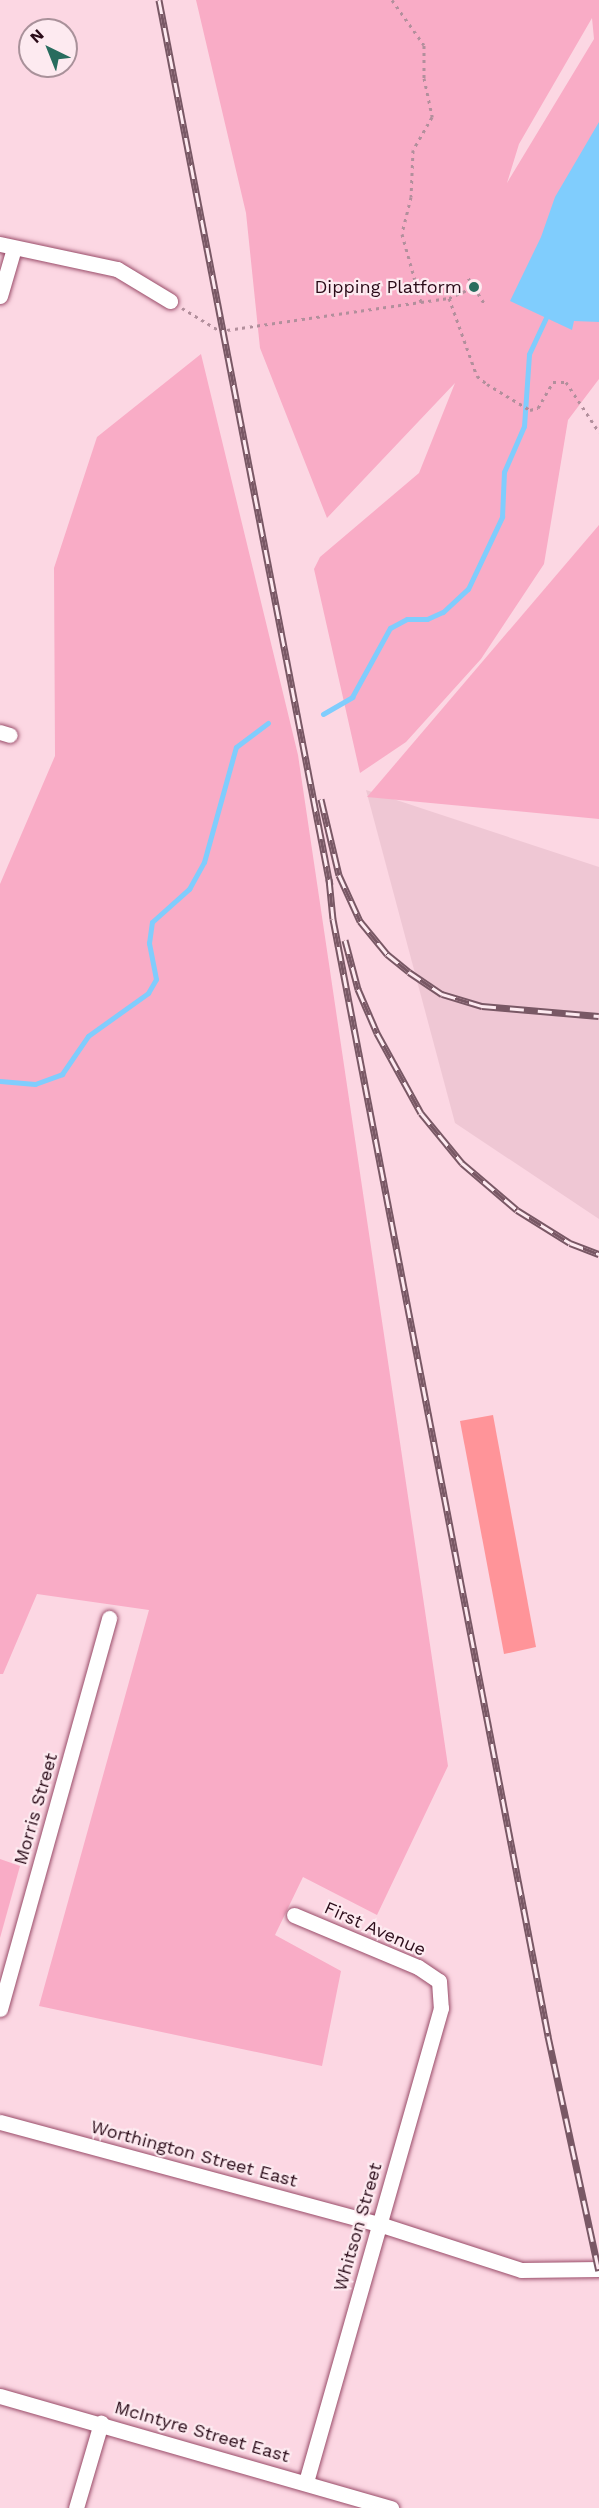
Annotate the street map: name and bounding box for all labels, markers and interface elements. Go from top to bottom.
north arrow [18,18,78,78]
text: N [26,25,48,47]
place label: Dipping Platform [314,276,462,298]
marker: Dipping Platform [467,280,481,294]
street label: Morris Street [10,1751,62,1867]
street label: First Avenue [321,1897,429,1961]
street label: Worthington Street East [88,2116,300,2192]
street label: Whitson Street [329,2160,387,2294]
street label: McIntyre Street East [112,2397,292,2467]

